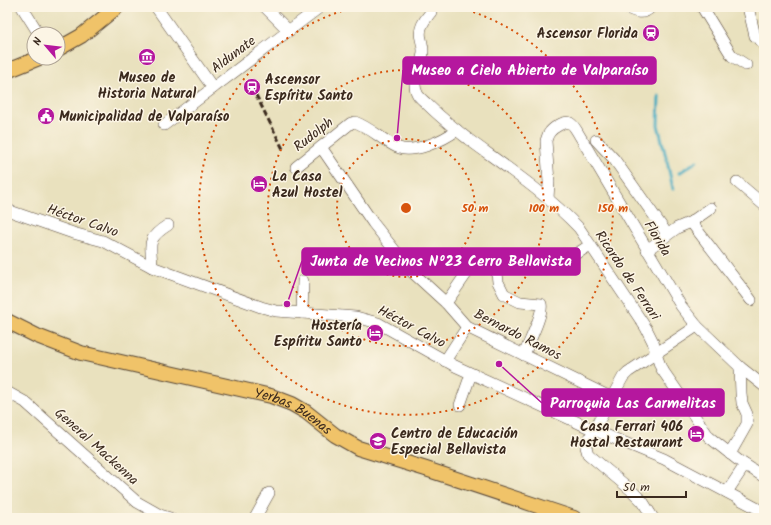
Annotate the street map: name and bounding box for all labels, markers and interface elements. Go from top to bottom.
place label: Ascensor Florida [537,23,638,45]
station icon: Ascensor Florida [641,23,661,43]
north arrow [26,26,66,66]
street label: Aldunate [206,30,261,79]
text: N [28,34,48,49]
museum icon: Museo de Historia Natural [137,47,157,67]
callout: Museo a Cielo Abierto de Valparaíso [403,57,656,84]
text: Museo a Cielo Abierto de Valparaíso [411,59,649,83]
place label: Museo de Historia Natural [98,67,196,105]
place label: Ascensor Espíritu Santo [265,69,354,107]
station icon: Ascensor Espíritu Santo [242,77,262,97]
public building icon: Municipalidad de Valparaíso [36,106,56,126]
place label: Municipalidad de Valparaíso [59,106,230,128]
street label: Rudolph [289,112,338,158]
place label: La Casa Azul Hostel [272,166,343,204]
hotel icon: La Casa Azul Hostel [249,174,269,194]
street label: Héctor Calvo [44,198,121,243]
text: 50 m [461,199,489,218]
text: 100 m [529,199,559,218]
text: 150 m [598,199,628,218]
centre of rings [399,201,413,215]
street label: Florida [638,216,677,261]
street label: Ricardo de Ferrari [589,226,666,325]
callout: Junta de Vecinos Nº23 Cerro Bellavista [302,248,580,275]
text: Junta de Vecinos Nº23 Cerro Bellavista [310,250,572,274]
street label: Héctor Calvo [374,300,450,354]
street label: Bernardo Ramos [470,303,565,366]
place label: Hostería Espíritu Santo [274,315,363,353]
hotel icon: Hostería Espíritu Santo [365,323,385,343]
street label: Yerbas Buenas [252,383,337,441]
callout: Parroquia Las Carmelitas [542,389,724,416]
text: Parroquia Las Carmelitas [550,392,716,416]
street label: General Mackenna [49,403,143,491]
place label: Casa Ferrari 406 Hostal Restaurant [570,416,684,454]
place label: Centro de Educación Especial Bellavista [391,423,518,461]
hotel icon: Casa Ferrari 406 Hostal Restaurant [686,424,706,444]
school or university icon: Centro de Educación Especial Bellavista [368,431,388,451]
scale bar [617,473,686,499]
text: 50 m [623,478,650,497]

